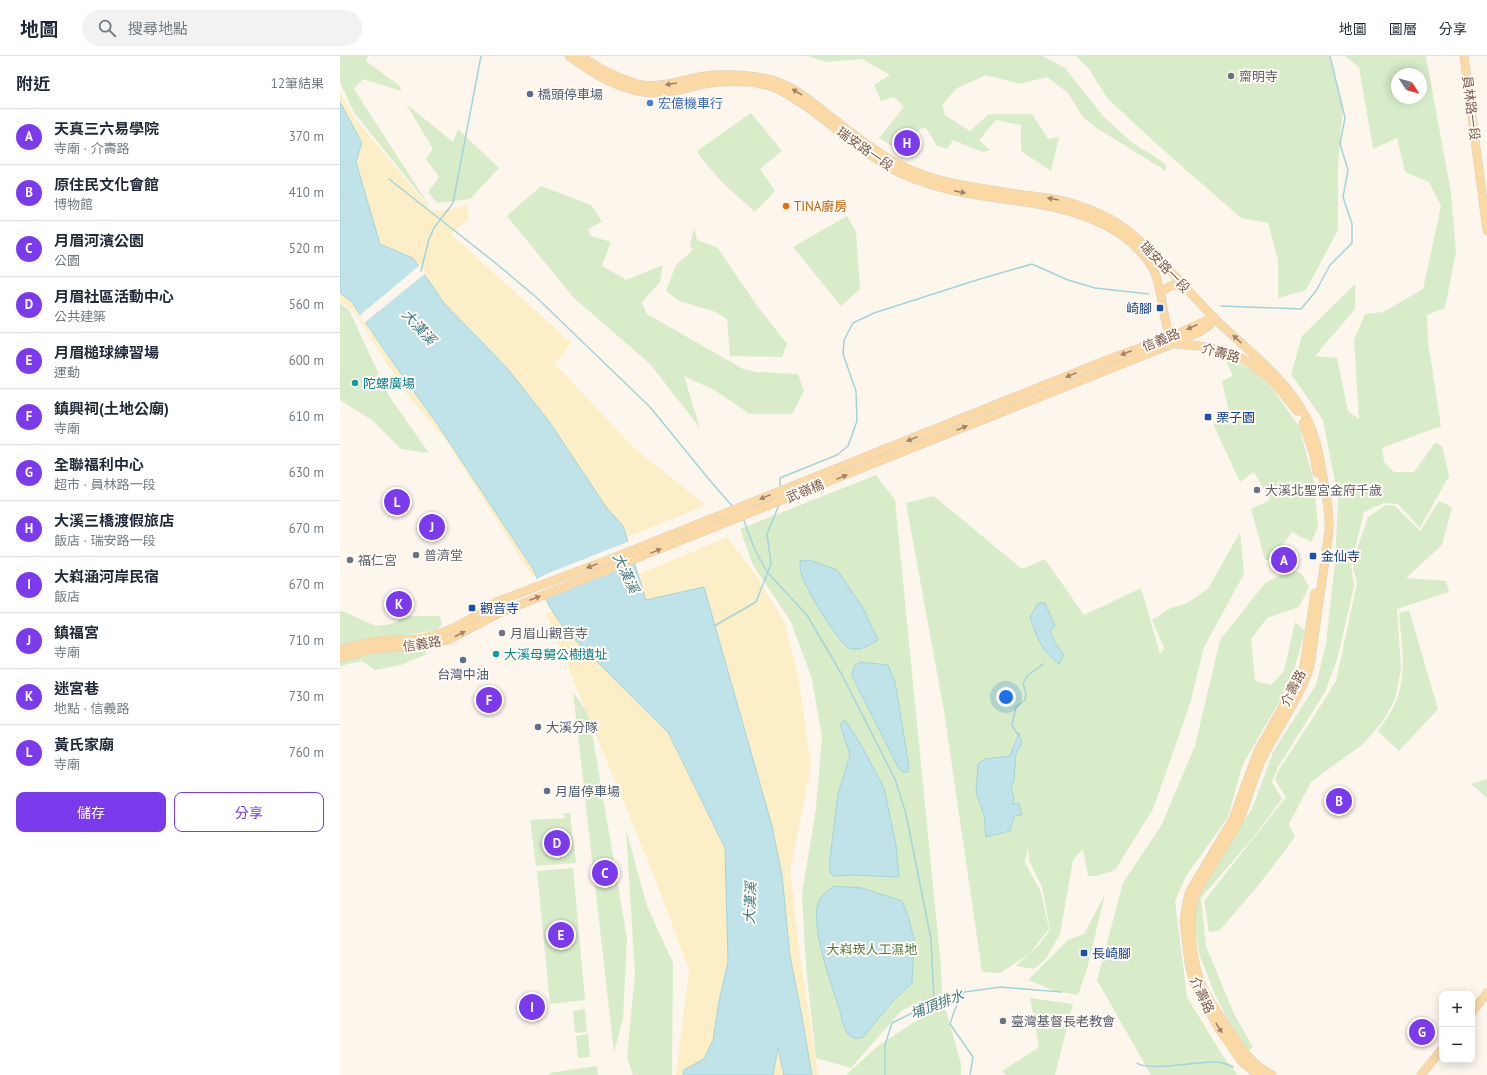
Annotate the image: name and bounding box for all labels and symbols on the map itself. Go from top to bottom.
place label: 齋明寺 [1239,68,1278,85]
north arrow [1391,68,1427,104]
marker: 齋明寺 [1226,71,1236,81]
street label: 員林路一段 [1459,75,1483,141]
one-way arrow [665,81,677,87]
place label: 橋頭停車場 [538,86,603,103]
one-way arrow [791,88,803,95]
marker: 橋頭停車場 [525,89,535,99]
place label: 宏億機車行 [658,95,723,112]
marker: 宏億機車行 [645,98,655,108]
street label: 瑞安路一段 [833,123,897,175]
pin: H [894,128,920,158]
one-way arrow [954,189,966,195]
one-way arrow [1047,196,1059,202]
place label: TINA廚房 [794,198,847,215]
marker: TINA廚房 [781,201,791,211]
street label: 瑞安路一段 [1136,238,1194,296]
place label: 崎腳 [1126,300,1152,317]
marker: 崎腳 [1155,303,1165,313]
water label: 大漢溪 [398,306,441,350]
one-way arrow [1186,324,1198,330]
street label: 信義路 [1140,325,1182,355]
one-way arrow [1232,335,1242,344]
street label: 介壽路 [1200,339,1242,367]
one-way arrow [1119,351,1131,357]
one-way arrow [1065,372,1077,378]
place label: 陀螺廣場 [363,375,415,392]
marker: 陀螺廣場 [350,378,360,388]
place label: 栗子園 [1216,409,1255,426]
marker: 栗子園 [1203,412,1213,422]
one-way arrow [957,425,969,431]
one-way arrow [905,436,917,442]
one-way arrow [836,473,848,479]
street label: 武嶺橋 [784,476,826,506]
place label: 大溪北聖宮金府千歲 [1265,482,1382,499]
marker: 大溪北聖宮金府千歲 [1252,485,1262,495]
pin: L [384,487,410,517]
one-way arrow [758,495,770,501]
pin: J [419,512,445,542]
pin: A [1271,545,1297,575]
place label: 普濟堂 [424,547,463,564]
one-way arrow [650,547,662,553]
place label: 金仙寺 [1321,548,1360,565]
marker: 普濟堂 [411,550,421,560]
water label: 大漢溪 [609,550,644,598]
marker: 金仙寺 [1308,551,1318,561]
place label: 福仁宮 [358,552,397,569]
marker: 福仁宮 [345,555,355,565]
one-way arrow [587,563,598,569]
pin: K [386,589,412,619]
one-way arrow [529,595,541,601]
place label: 觀音寺 [480,600,519,617]
marker: 觀音寺 [467,603,477,613]
place label: 月眉山觀音寺 [510,625,588,642]
marker: 月眉山觀音寺 [497,628,507,638]
one-way arrow [454,631,465,637]
street label: 信義路 [401,633,443,655]
place label: 大溪母舅公樹遺址 [504,646,608,663]
marker: 大溪母舅公樹遺址 [491,649,501,659]
marker: 台灣中油 [458,655,468,665]
place label: 台灣中油 [437,666,489,683]
street label: 介壽路 [1277,667,1309,709]
pin: F [476,685,502,715]
your location [996,687,1016,707]
place label: 大溪分隊 [546,719,598,736]
marker: 大溪分隊 [533,722,543,732]
place label: 月眉停車場 [555,783,620,800]
marker: 月眉停車場 [542,786,552,796]
pin: B [1326,786,1352,816]
pin: D [544,828,570,858]
pin: C [592,858,618,888]
water label: 大漢溪 [740,880,760,924]
pin: E [548,920,574,950]
park label: 大嵙崁人工濕地 [826,941,918,958]
place label: 長崎腳 [1092,945,1131,962]
marker: 長崎腳 [1079,948,1089,958]
street label: 介壽路 [1186,974,1218,1016]
water label: 埔頂排水 [908,985,967,1022]
pin: I [519,992,545,1022]
place label: 臺灣基督長老教會 [1011,1013,1115,1030]
marker: 臺灣基督長老教會 [998,1016,1008,1026]
pin: G [1409,1017,1435,1047]
one-way arrow [1215,1023,1223,1034]

